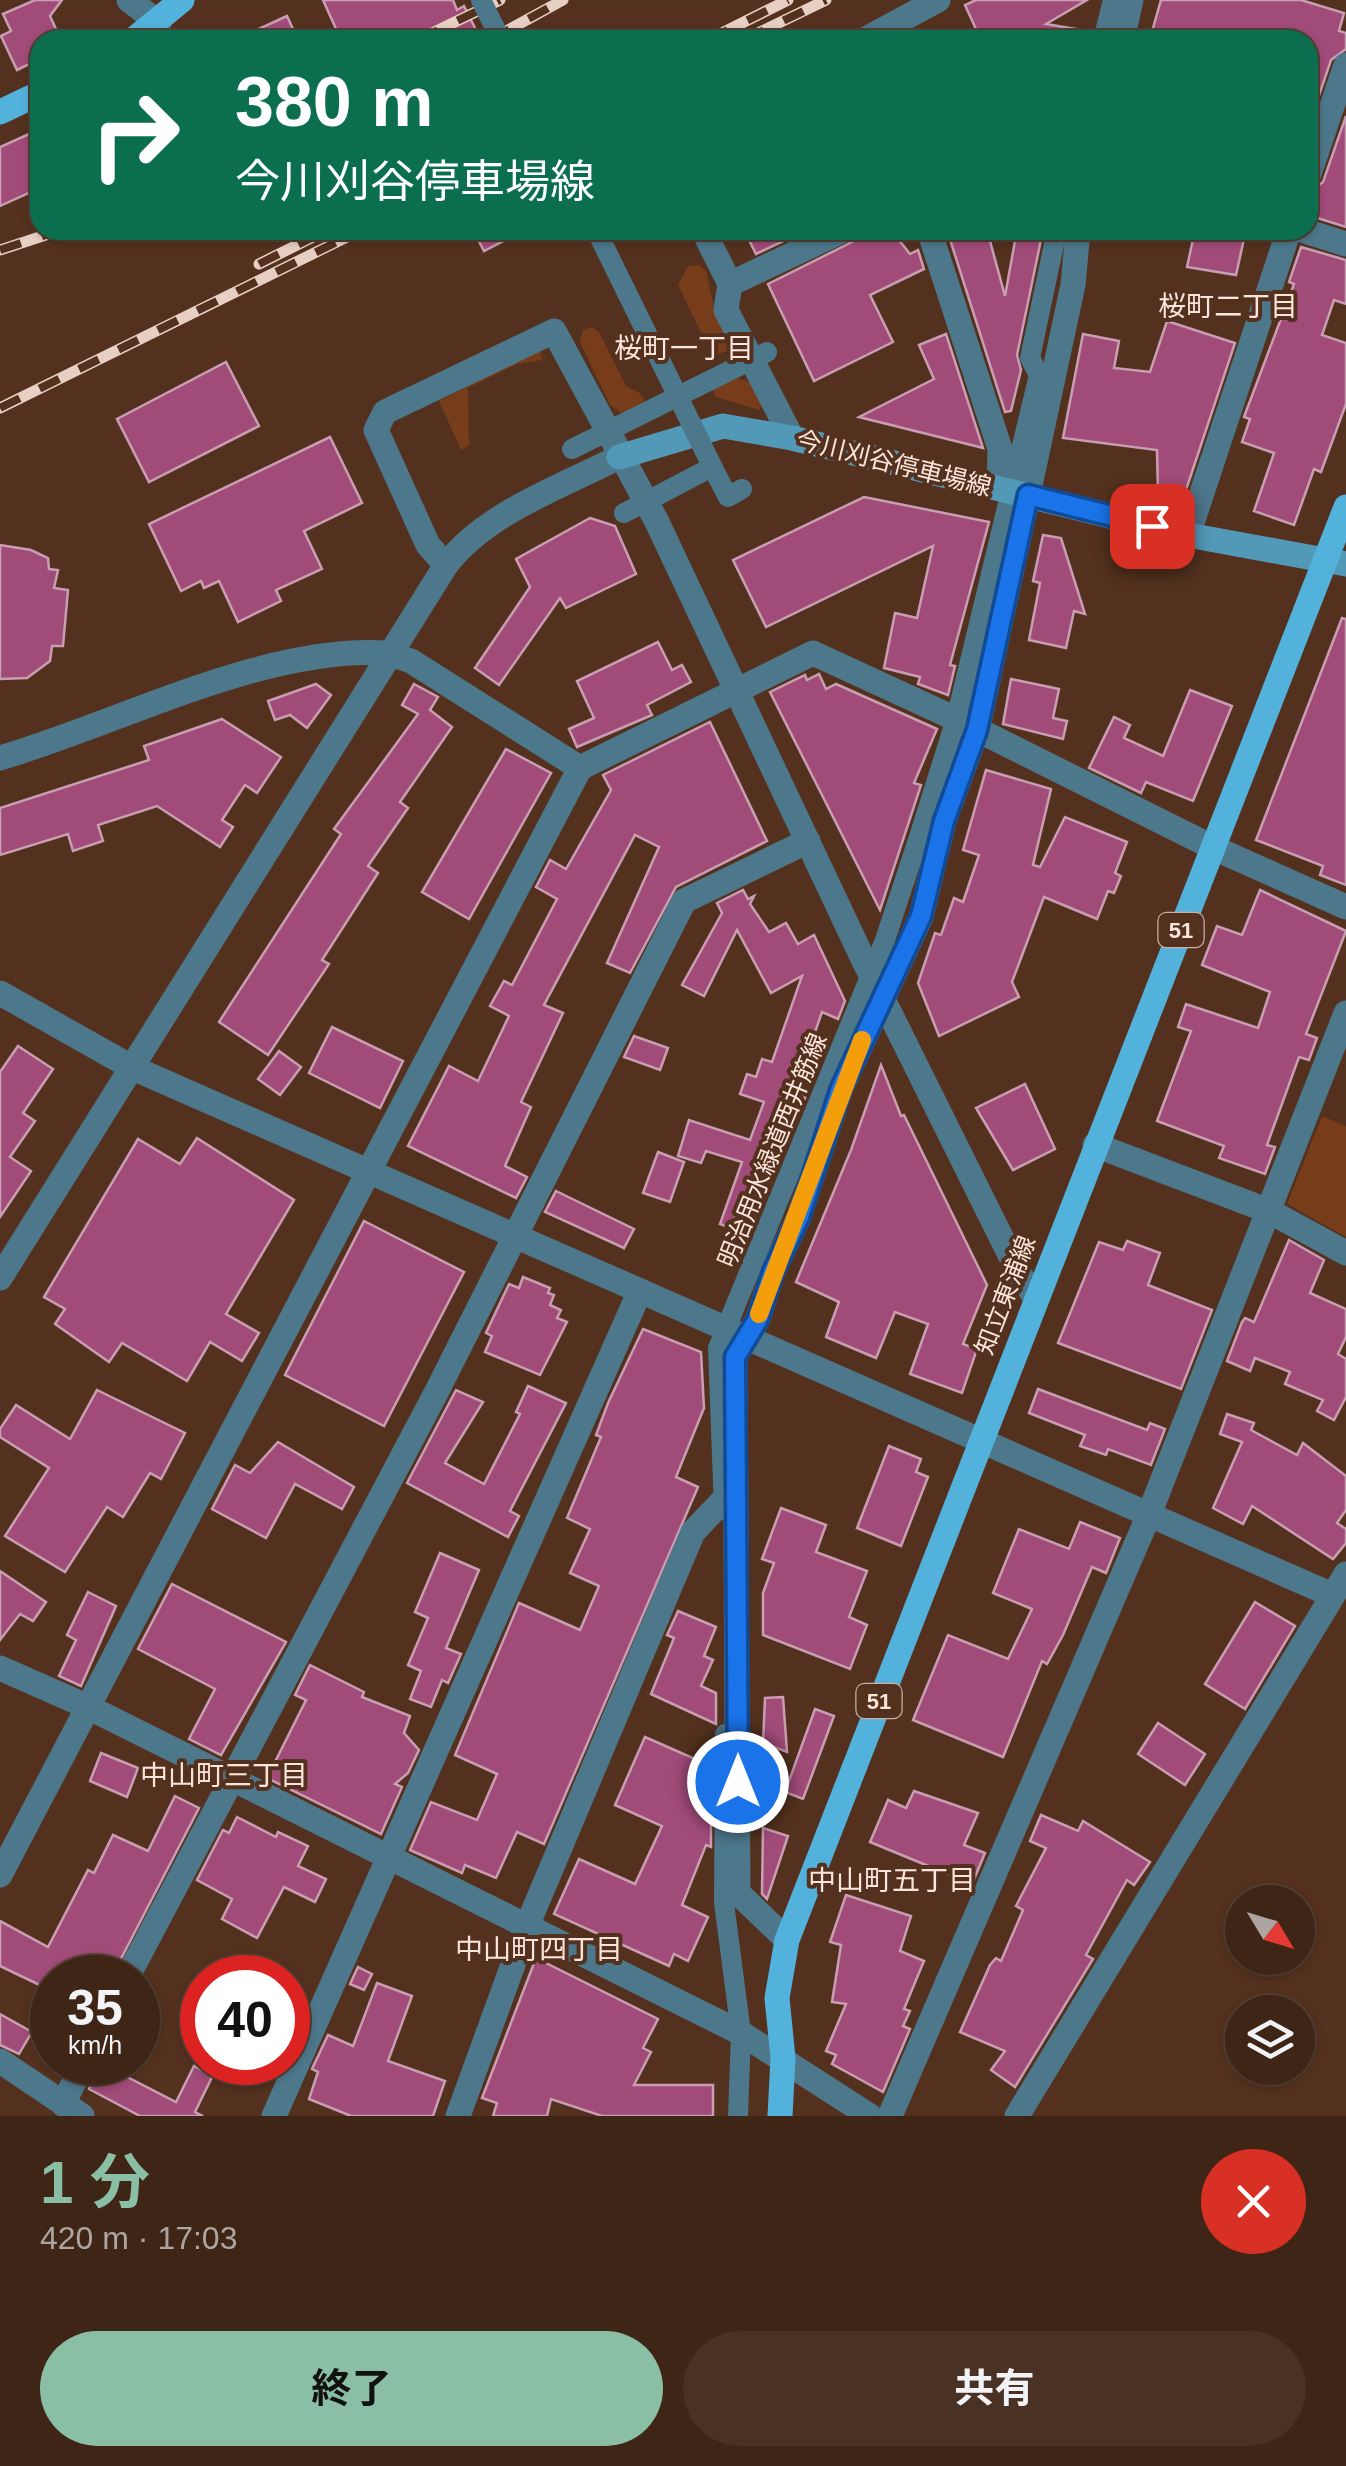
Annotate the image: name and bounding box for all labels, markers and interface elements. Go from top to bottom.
text: 380 m [235,63,433,141]
icon: right [70,70,200,200]
text: 今川刈谷停車場線 [235,156,595,207]
district label: 桜町二丁目 [1158,291,1298,322]
district label: 桜町一丁目 [614,333,754,364]
street label: 今川刈谷停車場線 [794,425,994,501]
pin [1110,484,1195,569]
icon: arrive [1125,499,1180,554]
road number: 51 [1158,913,1204,947]
street label: 明治用水緑道西井筋線 [712,1029,832,1271]
street label: 知立東浦線 [970,1232,1040,1358]
road number: 51 [856,1684,902,1718]
position arrow [686,1730,790,1834]
district label: 中山町三丁目 [140,1760,308,1791]
district label: 中山町五丁目 [808,1865,976,1896]
north arrow [1225,1885,1315,1975]
map controls [1225,1885,1315,2085]
district label: 中山町四丁目 [455,1934,623,1965]
speed limit sign: 40 [180,1955,310,2085]
text: 35 [67,1980,123,2036]
button: layers [1225,1995,1315,2085]
text: km/h [68,2031,122,2059]
text: 1 分 [40,2149,150,2216]
button: close [1201,2149,1306,2254]
text: 420 m · 17:03 [40,2220,237,2256]
button: 終了 [40,2331,663,2446]
button: 共有 [683,2331,1306,2446]

